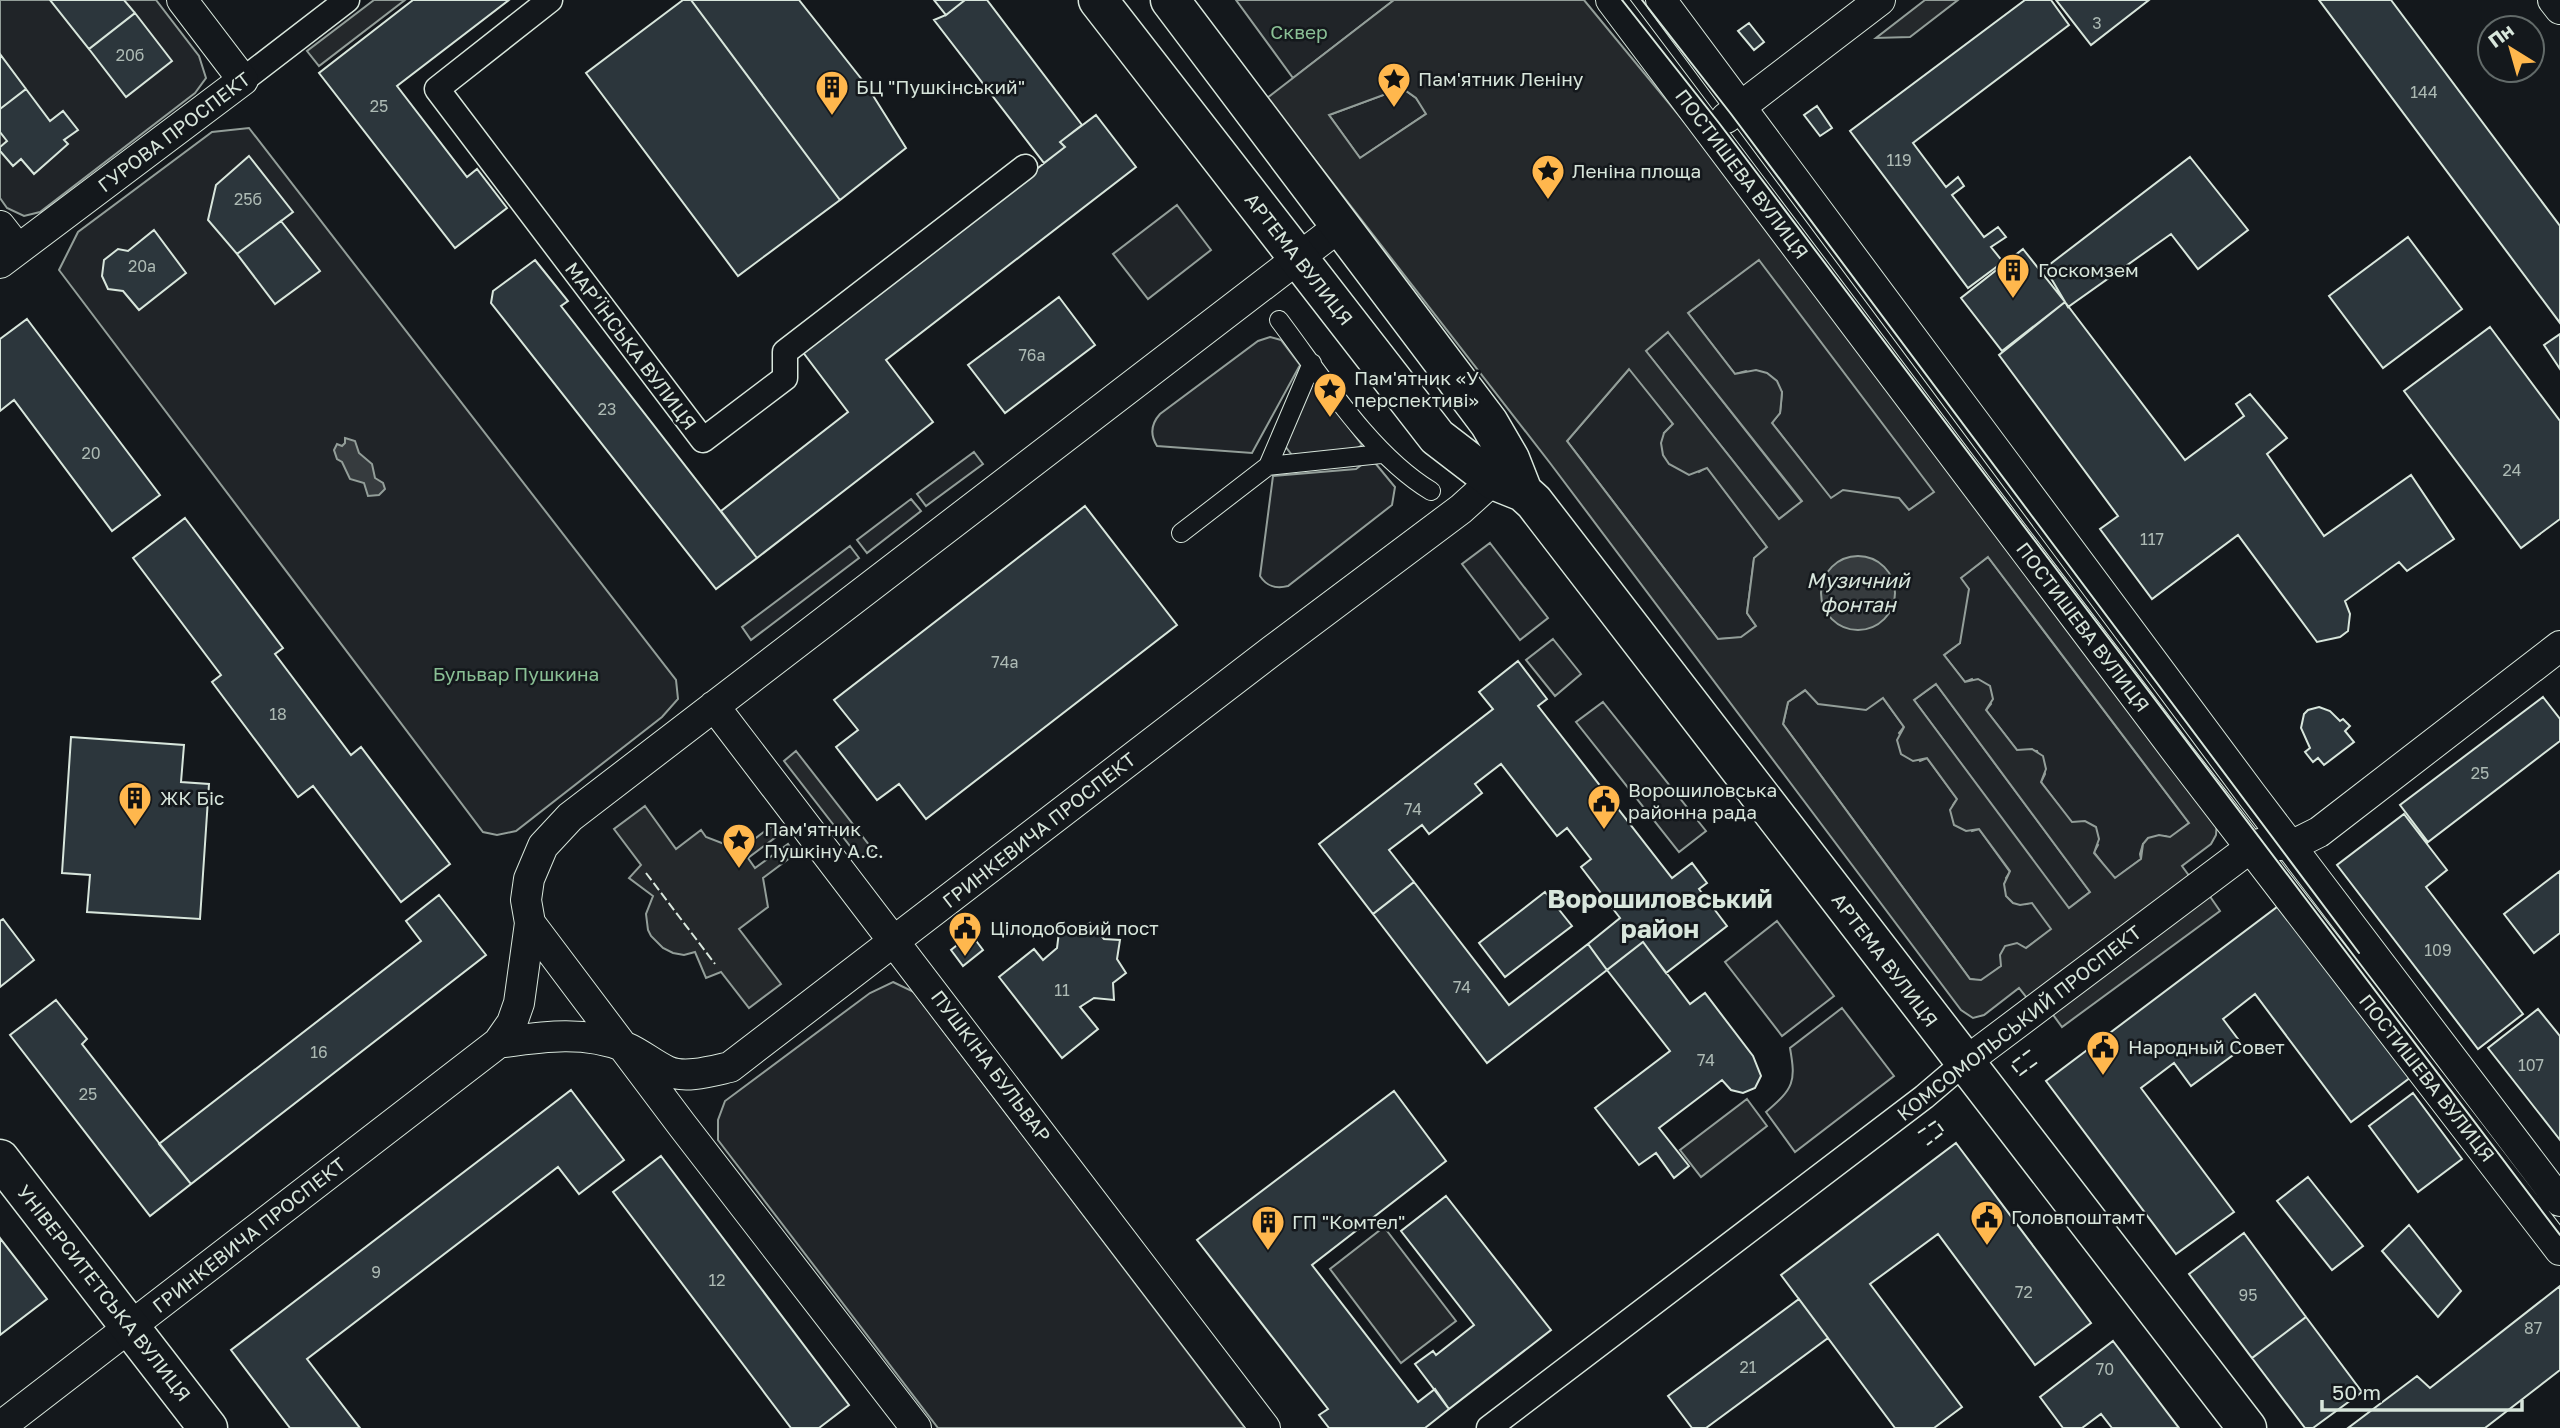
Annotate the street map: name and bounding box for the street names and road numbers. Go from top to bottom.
street label: ГУРОВА ПРОСПЕКТ [93,67,255,196]
street label: ПОСТИШЕВА ВУЛИЦЯ [1671,84,1814,263]
street label: АРТЕМА ВУЛИЦЯ [1241,188,1358,329]
street label: МАР’ЇНСЬКА ВУЛИЦЯ [561,257,702,434]
street label: ПОСТИШЕВА ВУЛИЦЯ [2012,537,2155,716]
street label: ГРИНКЕВИЧА ПРОСПЕКТ [938,747,1140,912]
street label: АРТЕМА ВУЛИЦЯ [1828,888,1943,1031]
street label: КОМСОМОЛЬСЬКИЙ ПРОСПЕКТ [1892,920,2146,1125]
street label: ПУШКІНА БУЛЬВАР [927,985,1056,1146]
street label: ПОСТИШЕВА ВУЛИЦЯ [2355,989,2500,1166]
street label: ГРИНКЕВИЧА ПРОСПЕКТ [148,1152,350,1317]
street label: УНІВЕРСИТЕТСЬКА ВУЛИЦЯ [13,1180,196,1405]

